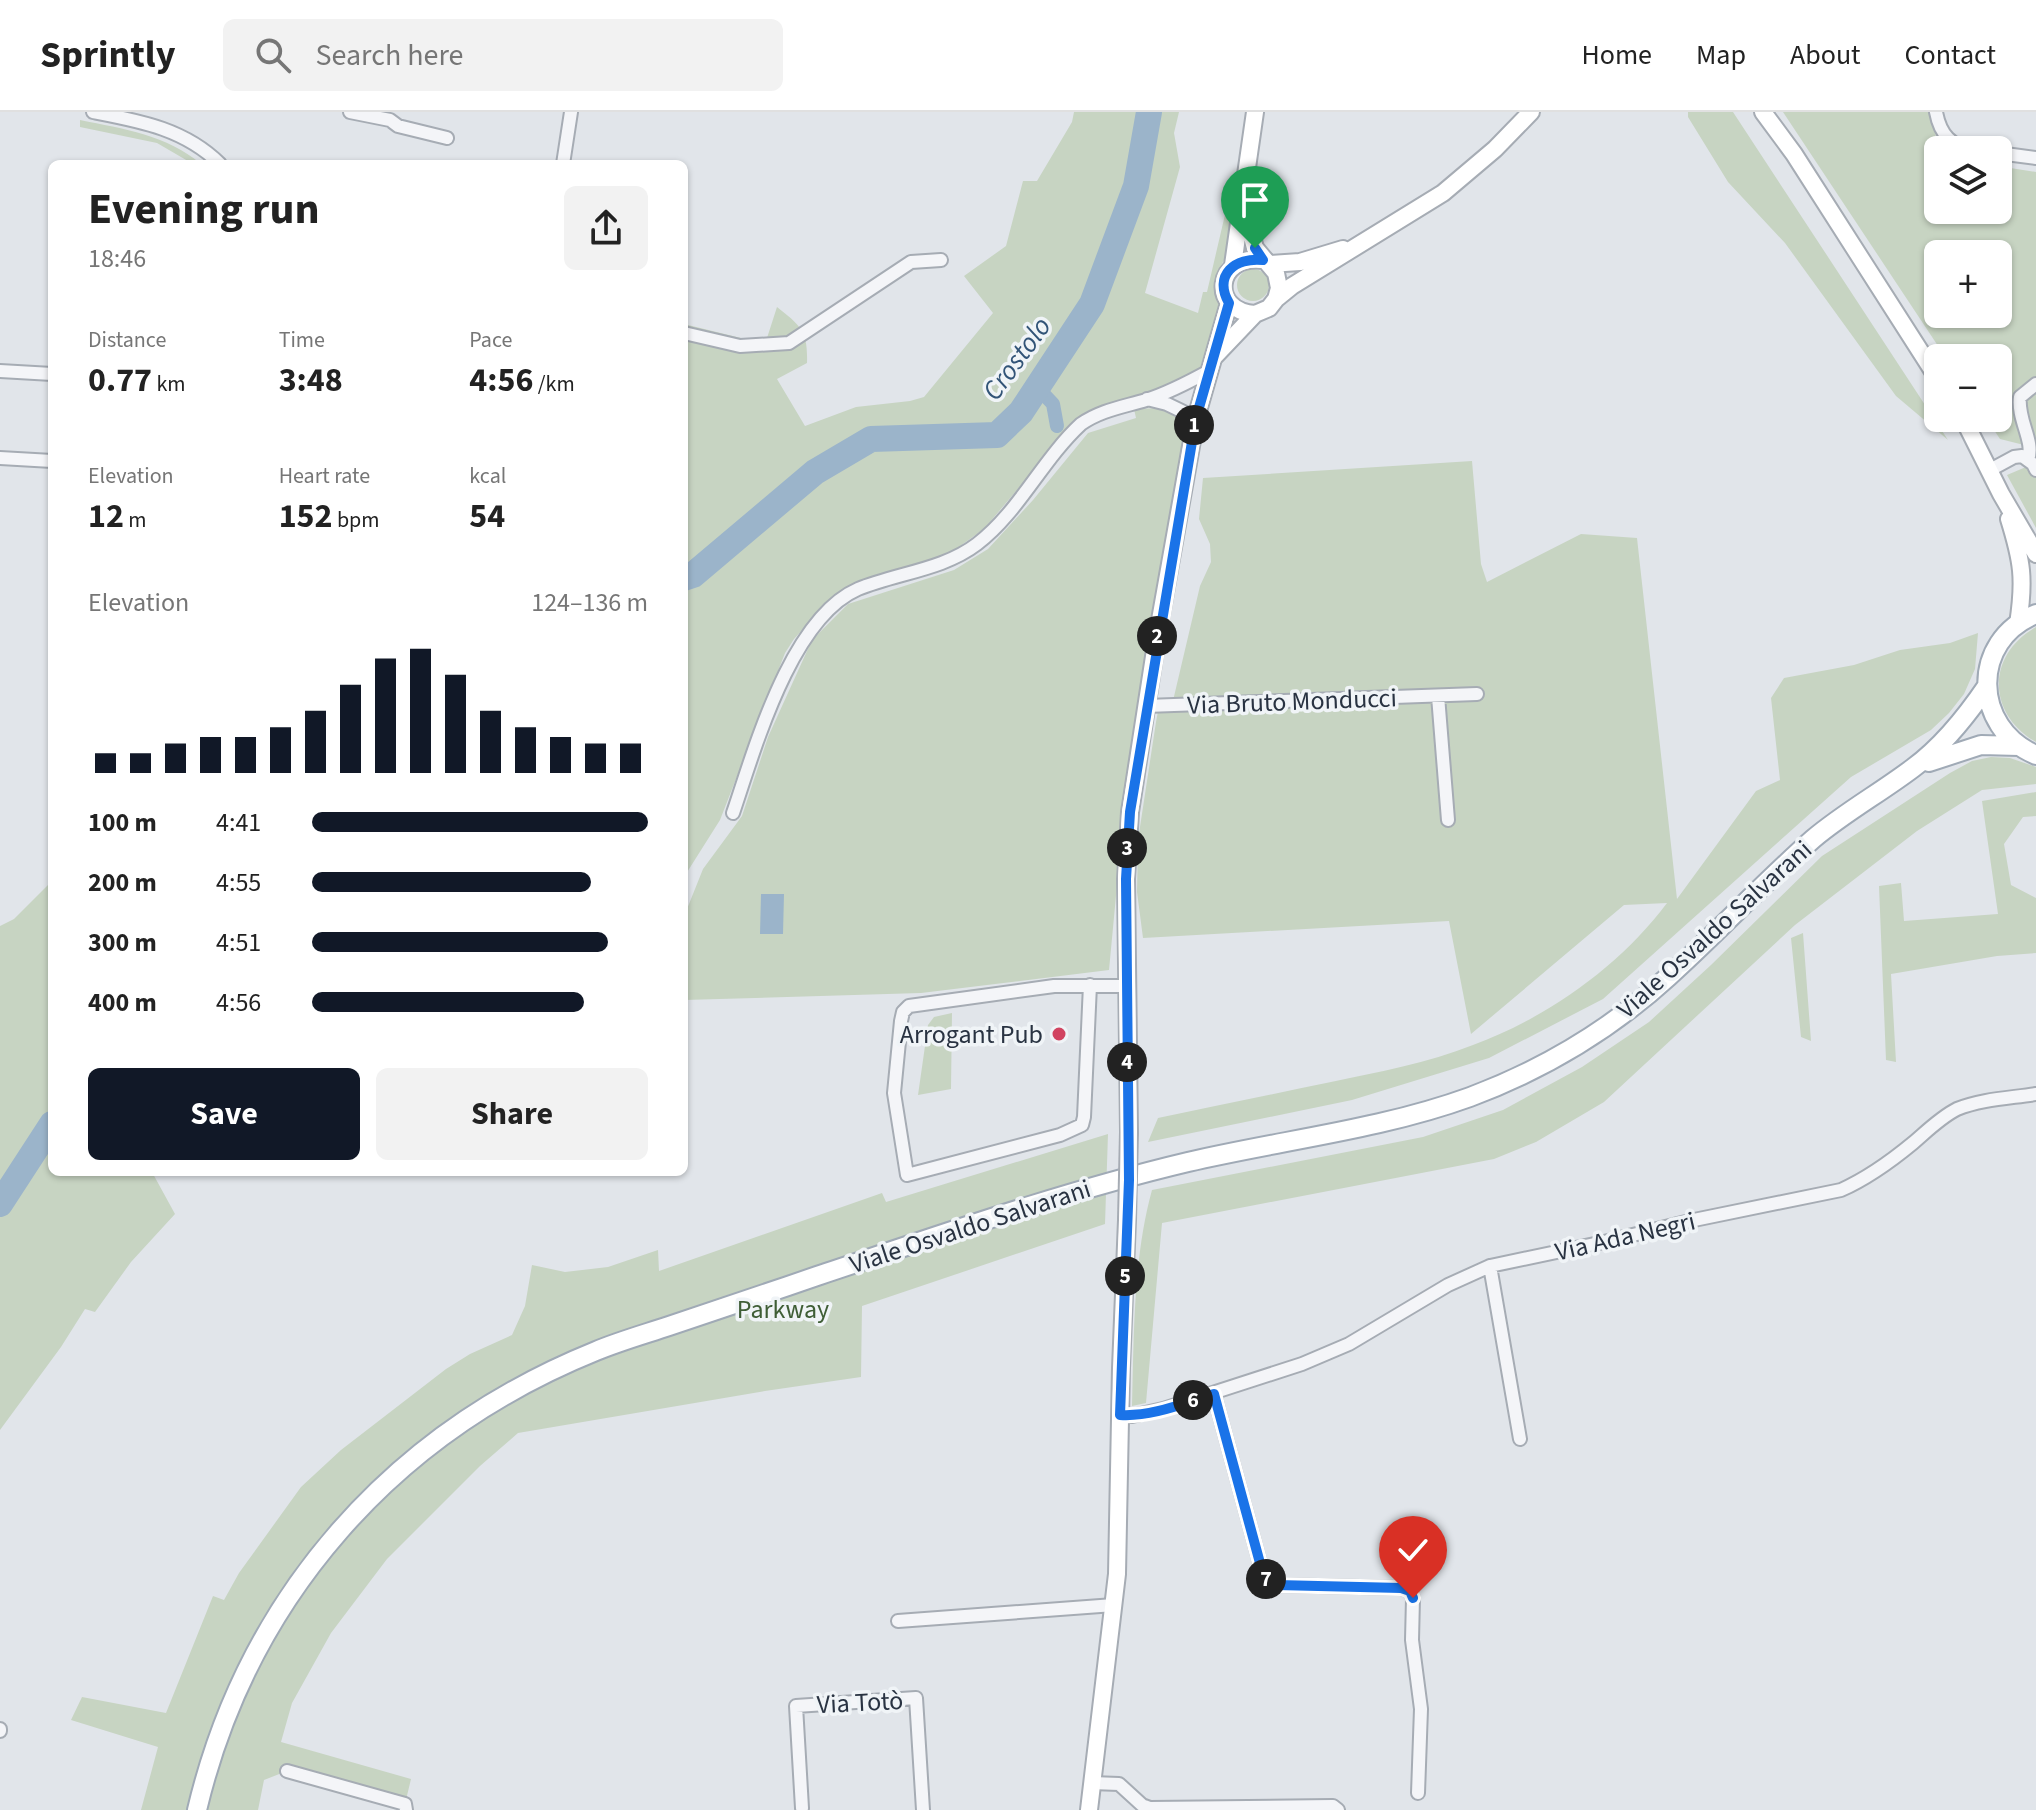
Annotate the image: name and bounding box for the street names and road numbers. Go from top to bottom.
street label: Via Bruto Monducci [1187,679,1397,724]
street label: Viale Osvaldo Salvarani [1609,832,1820,1027]
street label: Viale Osvaldo Salvarani [845,1170,1095,1283]
street label: Via Ada Negri [1551,1202,1699,1271]
street label: Via Totò [816,1682,904,1723]

